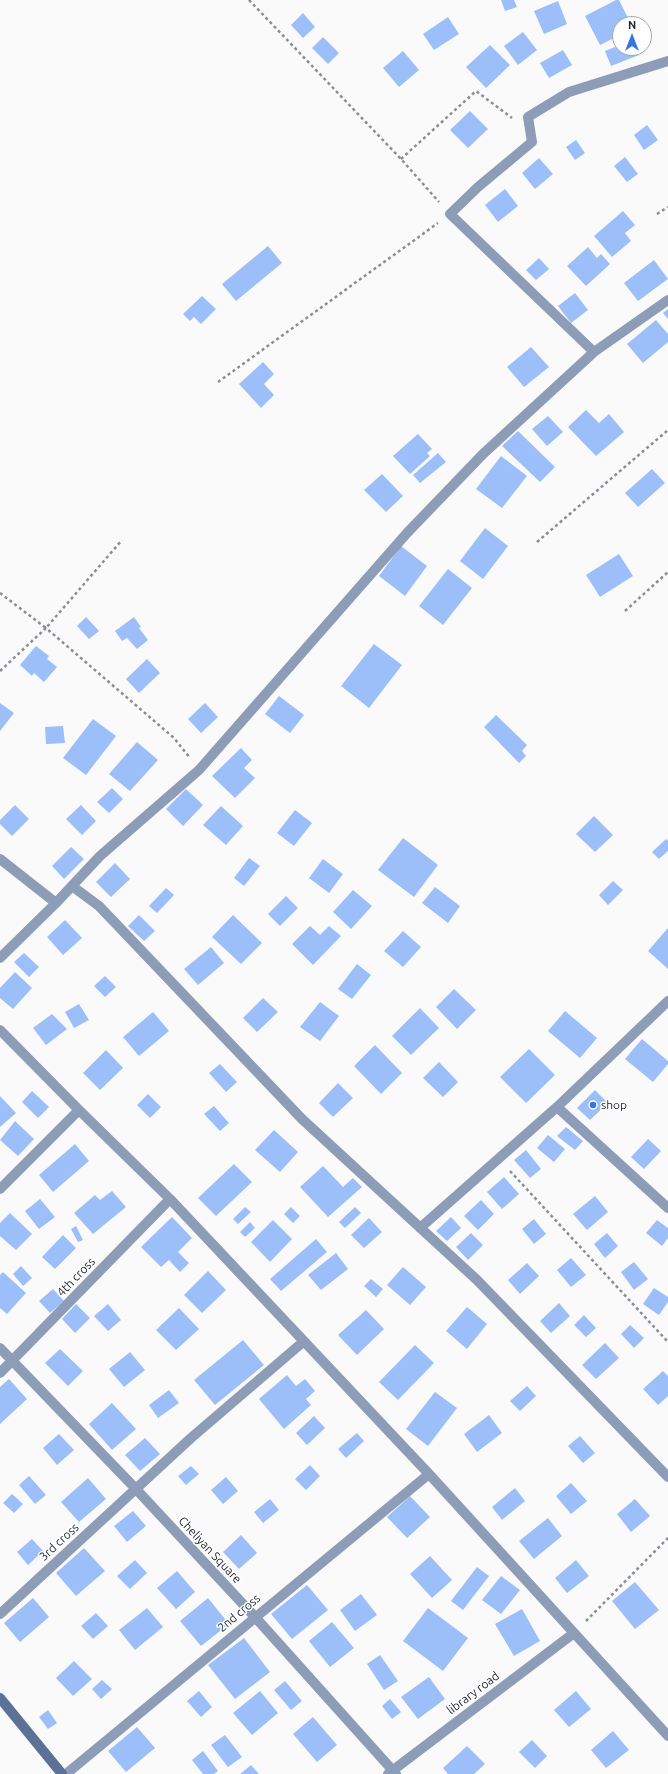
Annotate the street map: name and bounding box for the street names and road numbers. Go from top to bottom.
street label: 4th cross [54,1255,98,1299]
street label: Cheliyan Square [175,1514,245,1586]
street label: 3rd cross [36,1520,82,1564]
street label: 2nd cross [215,1591,263,1635]
street label: library road [444,1669,502,1717]

